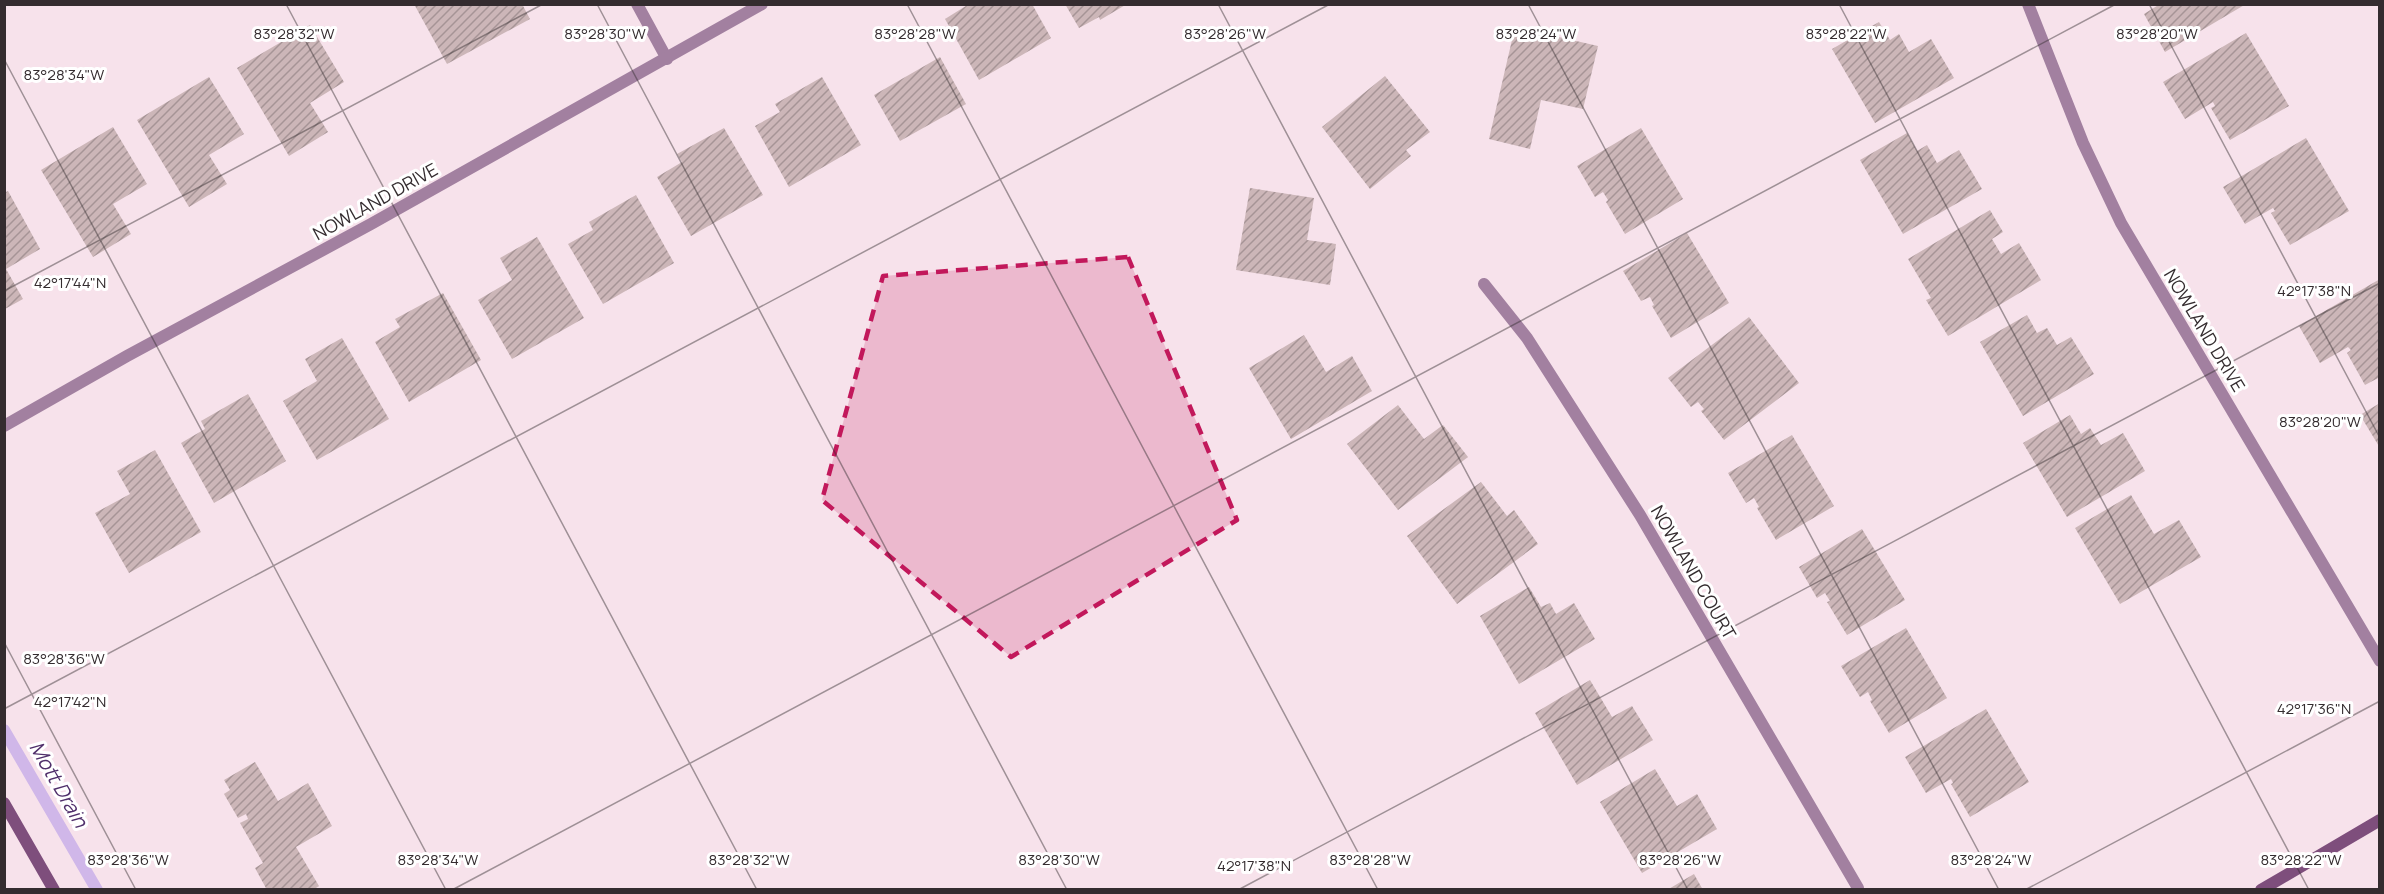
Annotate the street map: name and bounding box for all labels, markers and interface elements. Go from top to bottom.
text: 83°28'32"W [254,23,334,44]
text: 83°28'30"W [564,23,646,44]
text: 83°28'28"W [874,23,956,44]
text: 83°28'26"W [1184,23,1266,44]
text: 83°28'24"W [1496,23,1576,44]
text: 83°28'22"W [1805,23,1887,44]
text: 83°28'20"W [2116,23,2198,44]
text: 83°28'34"W [24,64,104,85]
street label: NOWLAND DRIVE [308,157,442,245]
street label: NOWLAND DRIVE [2159,264,2251,396]
text: 42°17'44"N [34,272,106,293]
text: 42°17'38"N [2277,280,2351,301]
text: 83°28'20"W [2279,411,2361,432]
street label: NOWLAND COURT [1646,501,1742,644]
text: 83°28'36"W [23,648,105,669]
text: 42°17'42"N [34,691,106,712]
text: 42°17'36"N [2277,698,2351,719]
water label: Mott Drain [23,736,95,833]
text: 83°28'36"W [87,849,169,870]
text: 83°28'34"W [398,849,478,870]
text: 83°28'32"W [709,849,789,870]
text: 83°28'30"W [1018,849,1100,870]
text: 83°28'28"W [1329,849,1411,870]
text: 83°28'26"W [1639,849,1721,870]
text: 83°28'24"W [1951,849,2031,870]
text: 83°28'22"W [2260,849,2342,870]
text: 42°17'38"N [1217,855,1291,876]

